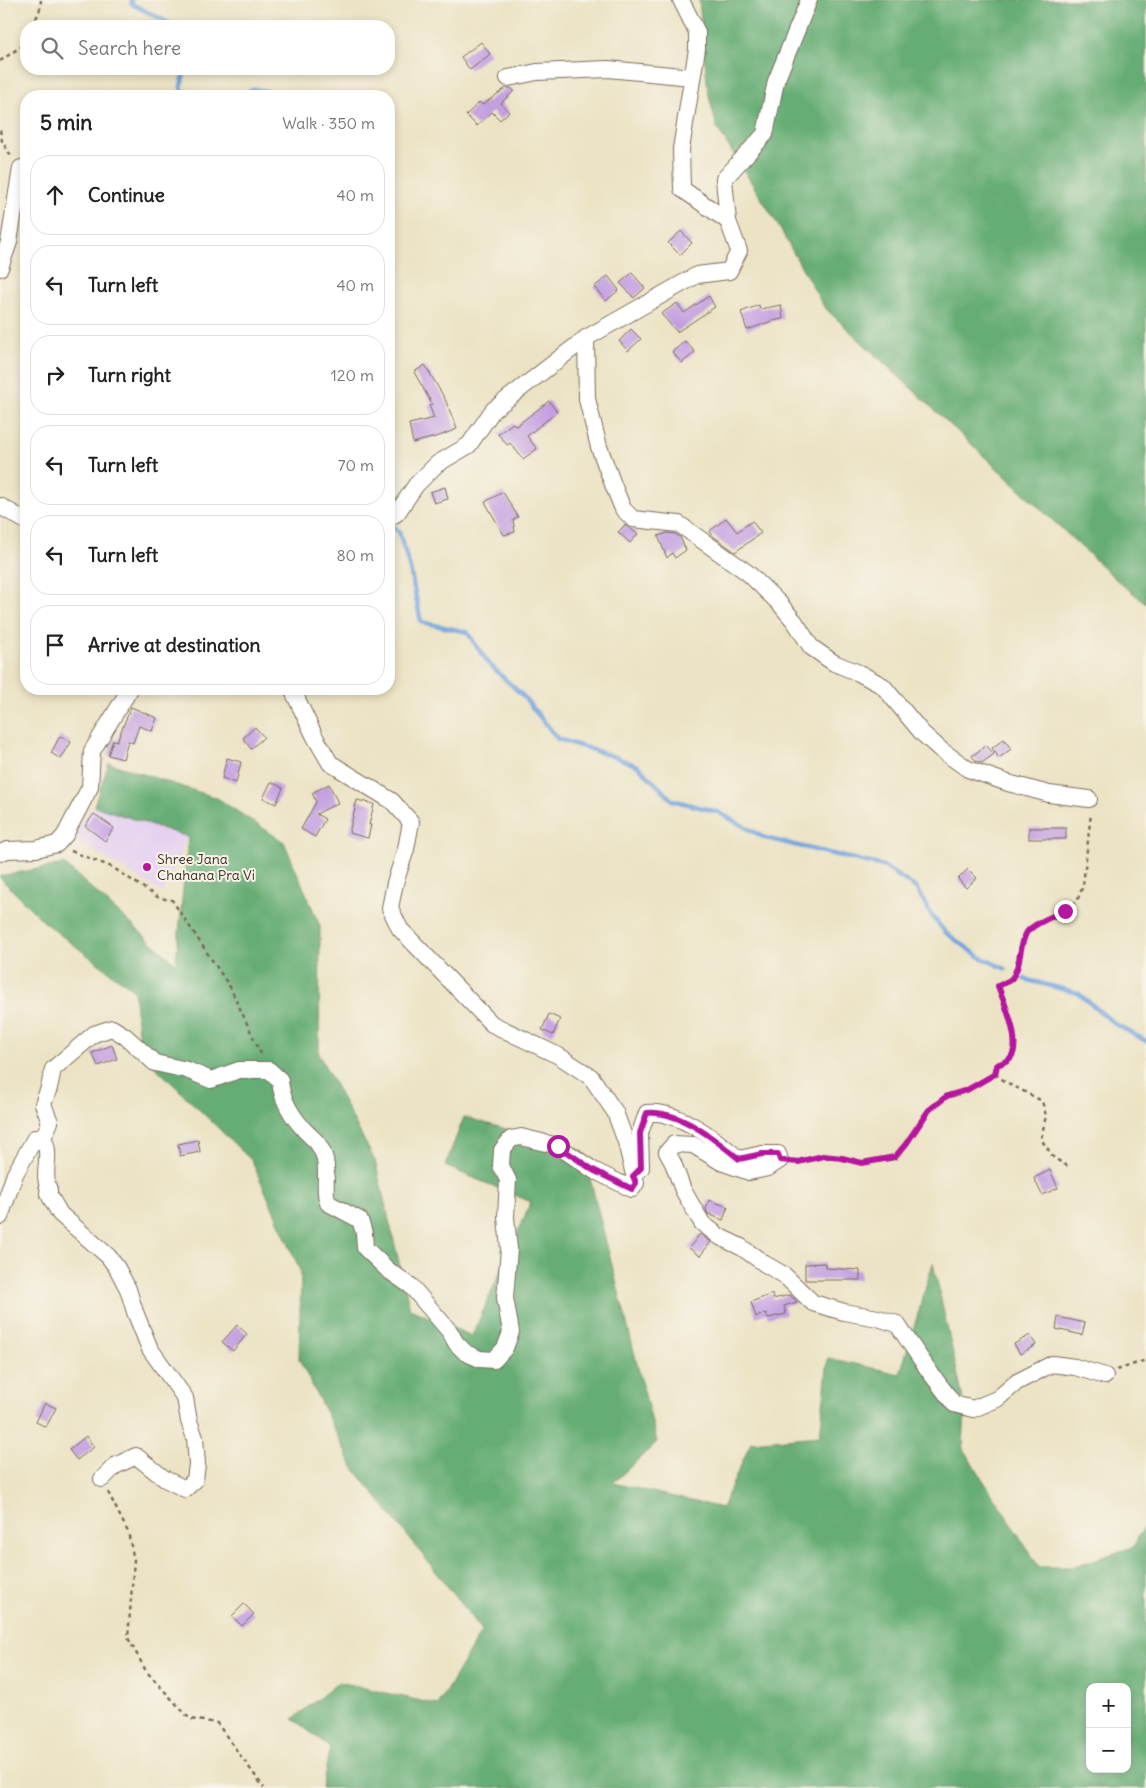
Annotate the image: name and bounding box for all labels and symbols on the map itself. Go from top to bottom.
place label: Shree Jana Chahana Pra Vi [157,850,255,884]
marker: Shree Jana Chahana Pra Vi [141,861,153,873]
route end [1054,900,1077,923]
route start [547,1135,570,1158]

